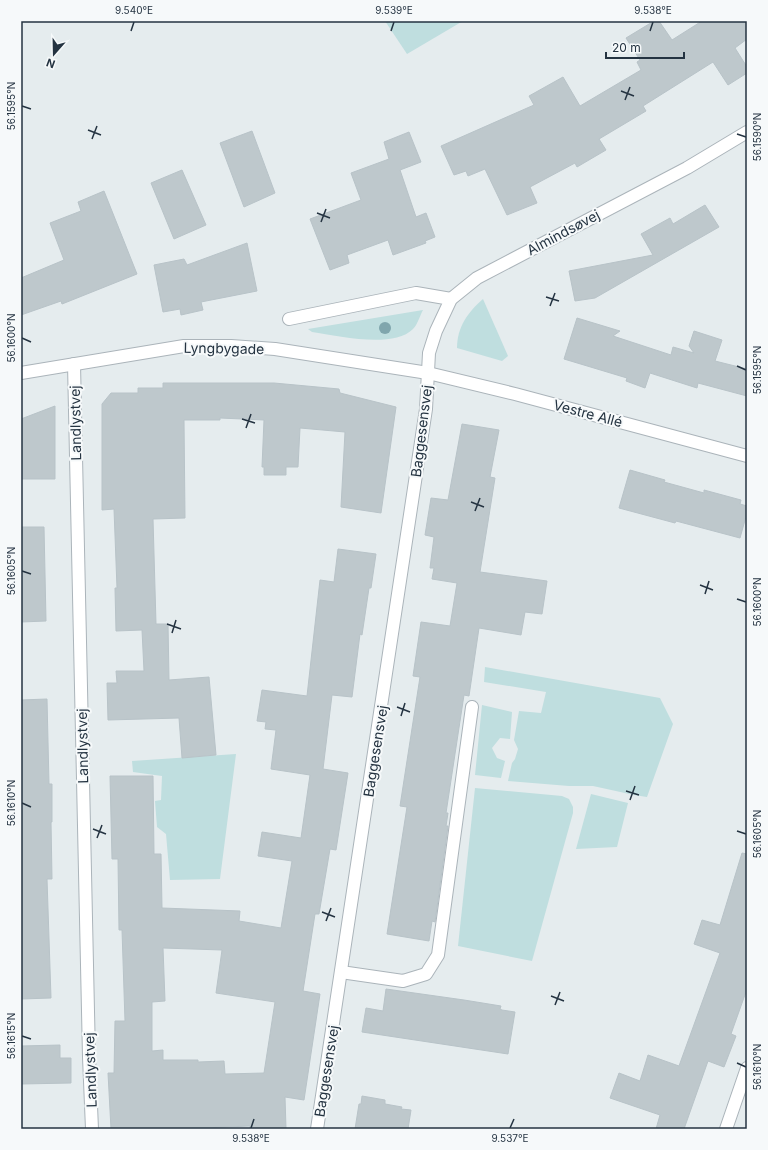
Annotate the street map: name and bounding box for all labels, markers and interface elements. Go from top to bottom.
text: 9.540°E [115,4,153,16]
text: 9.539°E [375,4,413,16]
text: 9.538°E [634,4,672,16]
north arrow [34,34,74,74]
scale bar [606,34,684,60]
text: 20 m [612,40,641,55]
text: N [44,55,57,71]
text: 56.1595°N [5,82,17,130]
text: 56.1590°N [751,113,763,161]
street label: Almindsøvej [524,206,602,258]
text: 56.1600°N [5,314,17,362]
street label: Lyngbygade [183,339,265,357]
text: 56.1595°N [751,346,763,394]
street label: Baggesensvej [407,384,435,478]
street label: Landlystvej [66,385,84,461]
street label: Vestre Allé [552,396,624,430]
text: 56.1605°N [5,547,17,595]
text: 56.1600°N [751,578,763,626]
street label: Baggesensvej [359,704,391,798]
street label: Landlystvej [73,708,91,784]
text: 56.1610°N [5,780,17,826]
text: 56.1605°N [751,810,763,858]
text: 56.1615°N [5,1013,17,1059]
street label: Baggesensvej [310,1024,342,1118]
street label: Landlystvej [80,1032,100,1108]
text: 56.1610°N [751,1044,763,1090]
text: 9.538°E [232,1132,270,1144]
text: 9.537°E [491,1132,529,1144]

